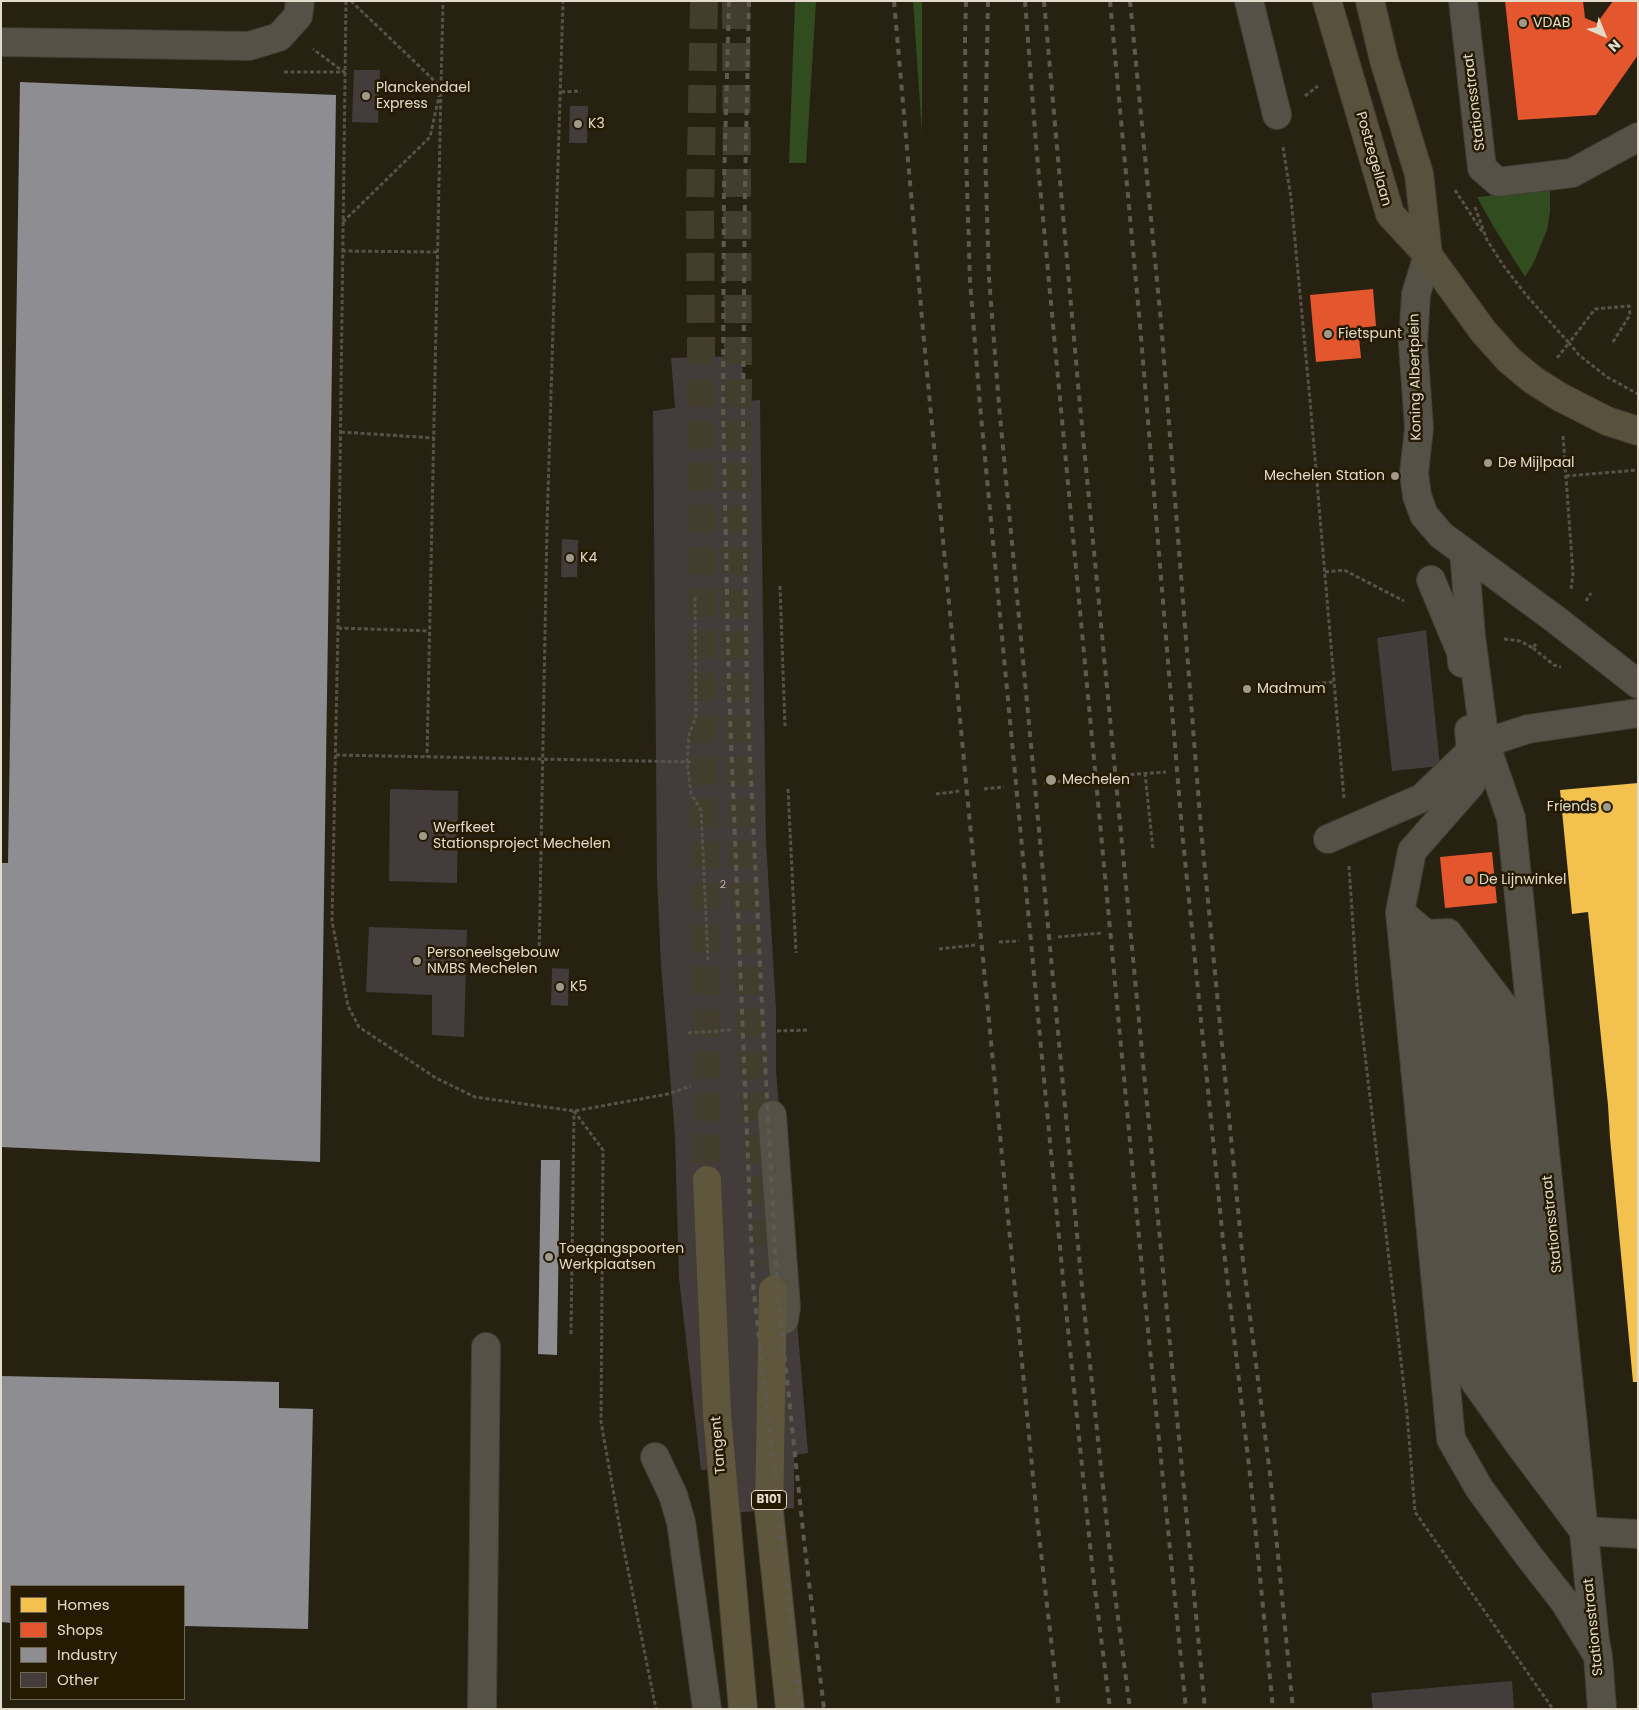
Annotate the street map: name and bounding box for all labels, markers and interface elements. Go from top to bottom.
north arrow [1579,10,1629,60]
place label: VDAB [1533,15,1570,31]
marker: VDAB [1517,17,1529,29]
text: N [1604,35,1625,57]
street label: Stationsstraat [1461,52,1489,152]
place label: Planckendael Express [376,80,470,112]
marker: Planckendael Express [360,90,372,102]
street label: Postzegellaan [1351,110,1395,208]
place label: K3 [588,116,605,132]
marker: K3 [572,118,584,130]
street label: Koning Albertplein [1406,313,1426,441]
place label: Fietspunt [1338,326,1402,342]
marker: Fietspunt [1322,328,1334,340]
place label: De Mijlpaal [1498,455,1575,471]
marker: De Mijlpaal [1482,457,1494,469]
place label: Mechelen Station [1264,468,1385,484]
marker: Mechelen Station [1389,470,1401,482]
place label: K4 [580,550,597,566]
marker: K4 [564,552,576,564]
place label: Madmum [1257,681,1326,697]
marker: Madmum [1241,683,1253,695]
place label: Mechelen [1062,772,1130,788]
marker: Mechelen [1044,773,1058,787]
place label: Friends [1547,799,1597,815]
marker: Friends [1601,801,1613,813]
place label: Werfkeet Stationsproject Mechelen [433,820,611,852]
marker: Werfkeet Stationsproject Mechelen [417,830,429,842]
place label: De Lijnwinkel [1479,872,1566,888]
marker: De Lijnwinkel [1463,874,1475,886]
house number: 2 [720,878,726,892]
place label: Personeelsgebouw NMBS Mechelen [427,945,559,978]
marker: Personeelsgebouw NMBS Mechelen [411,955,423,967]
place label: K5 [570,979,587,995]
marker: K5 [554,981,566,993]
street label: Stationsstraat [1540,1174,1566,1274]
place label: Toegangspoorten Werkplaatsen [559,1241,684,1274]
marker: Toegangspoorten Werkplaatsen [543,1251,555,1263]
street label: Tangent [708,1415,730,1475]
road number: B101 [752,1490,786,1510]
street label: Stationsstraat [1581,1577,1607,1677]
legend [10,1585,185,1700]
text: Homes [57,1594,110,1615]
text: Shops [57,1619,103,1640]
text: Industry [57,1644,117,1665]
text: Other [57,1669,99,1690]

